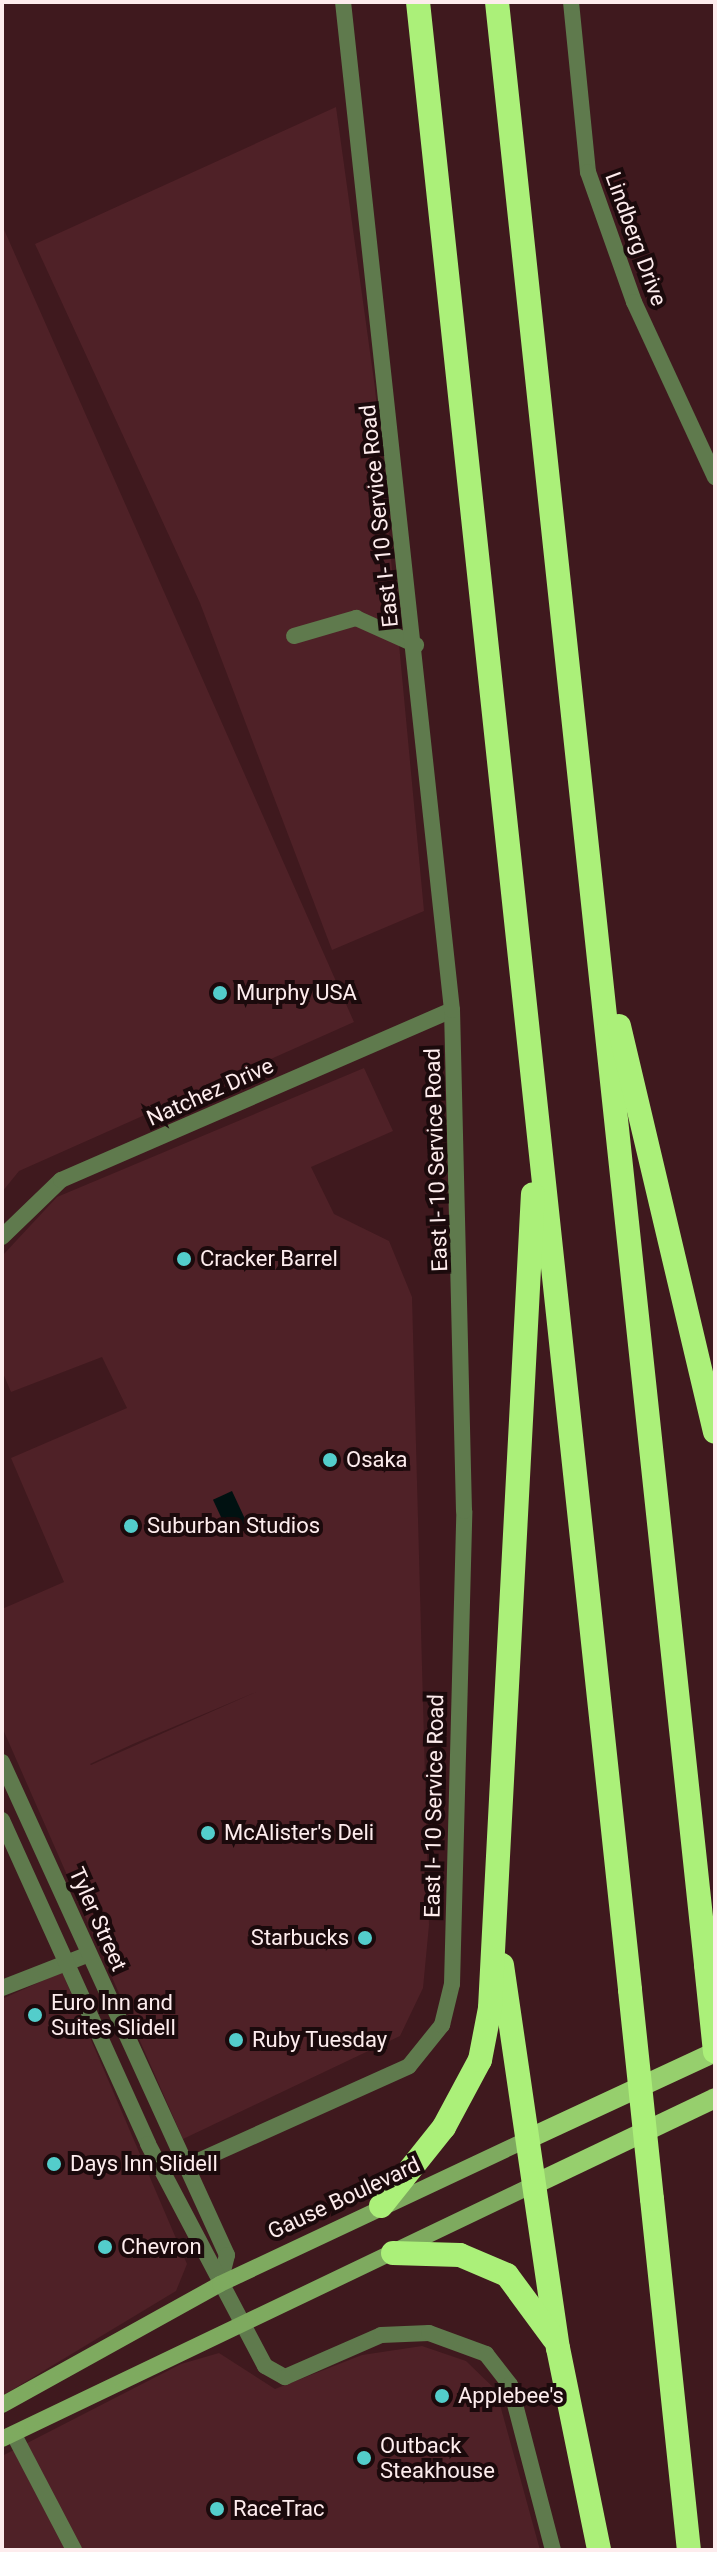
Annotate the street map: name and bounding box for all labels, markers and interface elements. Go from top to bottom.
street label: Lindberg Drive [600,169,672,309]
street label: East I- 10 Service Road [354,403,404,629]
place label: Murphy USA [236,980,357,1006]
marker: Murphy USA [211,984,229,1002]
street label: East I- 10 Service Road [419,1048,453,1272]
street label: Natchez Drive [143,1052,277,1132]
place label: Cracker Barrel [200,1246,338,1272]
marker: Cracker Barrel [175,1250,193,1268]
place label: Osaka [346,1447,408,1473]
marker: Osaka [321,1451,339,1469]
place label: Suburban Studios [147,1513,320,1539]
marker: Suburban Studios [122,1517,140,1535]
street label: East I- 10 Service Road [419,1694,449,1918]
place label: McAlister's Deli [224,1820,374,1846]
marker: McAlister's Deli [199,1824,217,1842]
street label: Tyler Street [63,1863,133,1975]
place label: Starbucks [251,1925,349,1951]
marker: Starbucks [356,1929,374,1947]
place label: Euro Inn and Suites Slidell [51,1989,176,2040]
marker: Euro Inn and Suites Slidell [26,2006,44,2024]
place label: Ruby Tuesday [252,2027,388,2053]
marker: Ruby Tuesday [227,2031,245,2049]
place label: Days Inn Slidell [70,2151,218,2177]
street label: Gause Boulevard [264,2151,424,2245]
marker: Days Inn Slidell [45,2155,63,2173]
place label: Chevron [121,2234,202,2260]
marker: Chevron [96,2238,114,2256]
place label: Applebee's [458,2383,564,2409]
marker: Applebee's [433,2387,451,2405]
place label: Outback Steakhouse [380,2432,495,2484]
marker: Outback Steakhouse [355,2449,373,2467]
place label: RaceTrac [233,2496,325,2522]
marker: RaceTrac [208,2500,226,2518]

